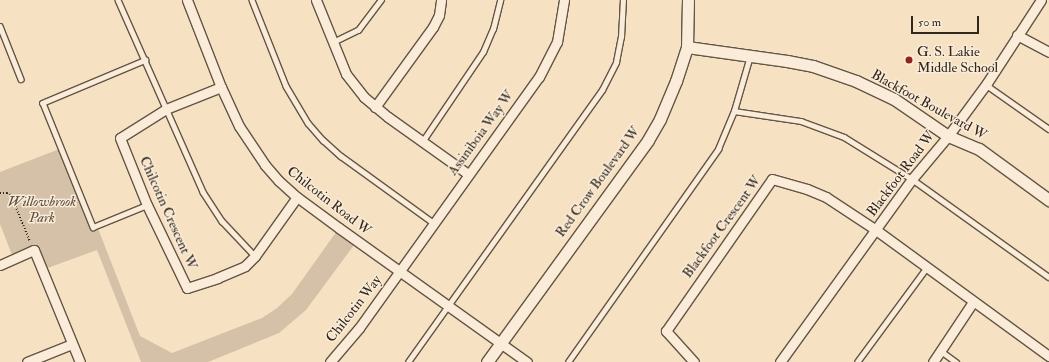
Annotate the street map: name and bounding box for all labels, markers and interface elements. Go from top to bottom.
scale bar [913,8,981,34]
text: 50 m [918,15,941,30]
place label: G. S. Lakie Middle School [917,44,998,76]
marker: G. S. Lakie Middle School [904,55,914,65]
street label: Blackfoot Boulevard W [868,66,990,144]
street label: Assiniboia Way W [444,87,518,179]
street label: Red Crow Boulevard W [552,123,644,241]
street label: Blackfoot Road W [863,128,939,220]
street label: Chilcotin Crescent W [136,154,200,272]
street label: Chilcotin Road W [284,163,374,239]
street label: Blackfoot Crescent W [679,173,765,281]
park label: Willowbrook Park [8,194,76,226]
street label: Chilcotin Way [323,272,385,346]

